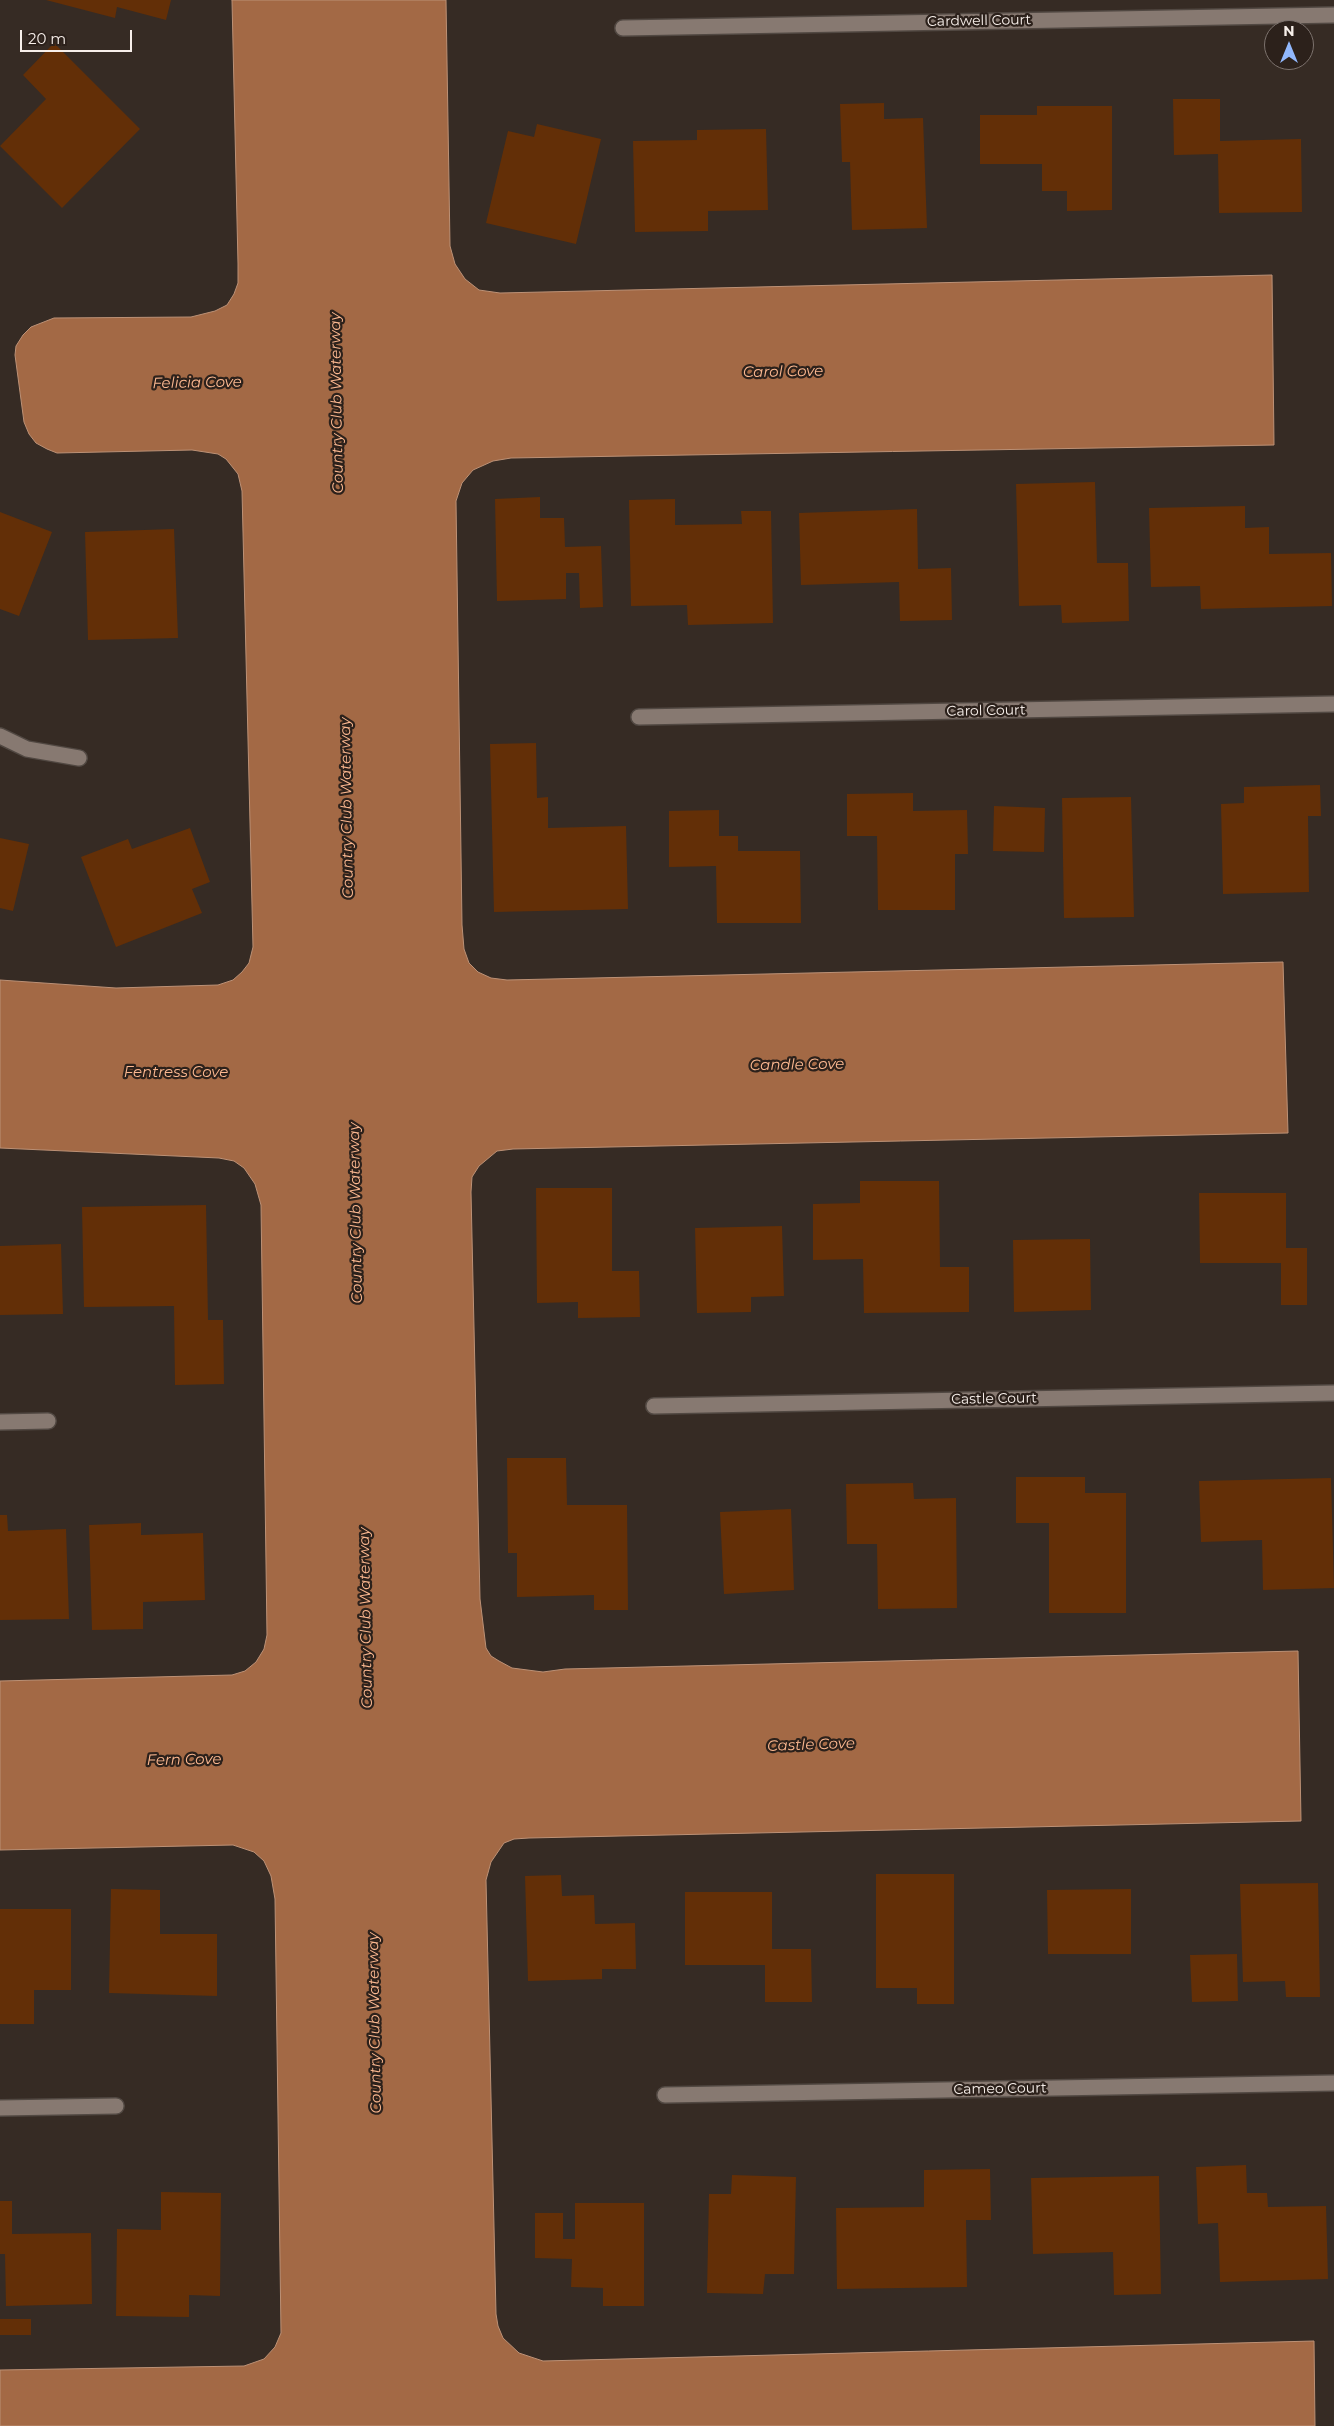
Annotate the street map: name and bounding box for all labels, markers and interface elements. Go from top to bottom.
street label: Cardwell Court [927,12,1031,30]
scale bar [22,20,135,52]
north arrow [1264,20,1314,70]
text: N [1283,22,1295,40]
text: 20 m [28,29,66,48]
water label: Country Club Waterway [326,312,348,494]
water label: Carol Cove [743,362,823,382]
water label: Felicia Cove [152,373,242,393]
street label: Carol Court [946,702,1026,720]
water label: Country Club Waterway [336,717,358,899]
water label: Candle Cove [750,1055,844,1075]
water label: Fentress Cove [124,1064,228,1082]
water label: Country Club Waterway [345,1122,367,1304]
street label: Castle Court [951,1390,1037,1408]
water label: Country Club Waterway [355,1527,377,1709]
water label: Castle Cove [767,1734,855,1756]
water label: Fern Cove [146,1750,222,1770]
water label: Country Club Waterway [364,1932,386,2114]
street label: Cameo Court [953,2080,1047,2098]

